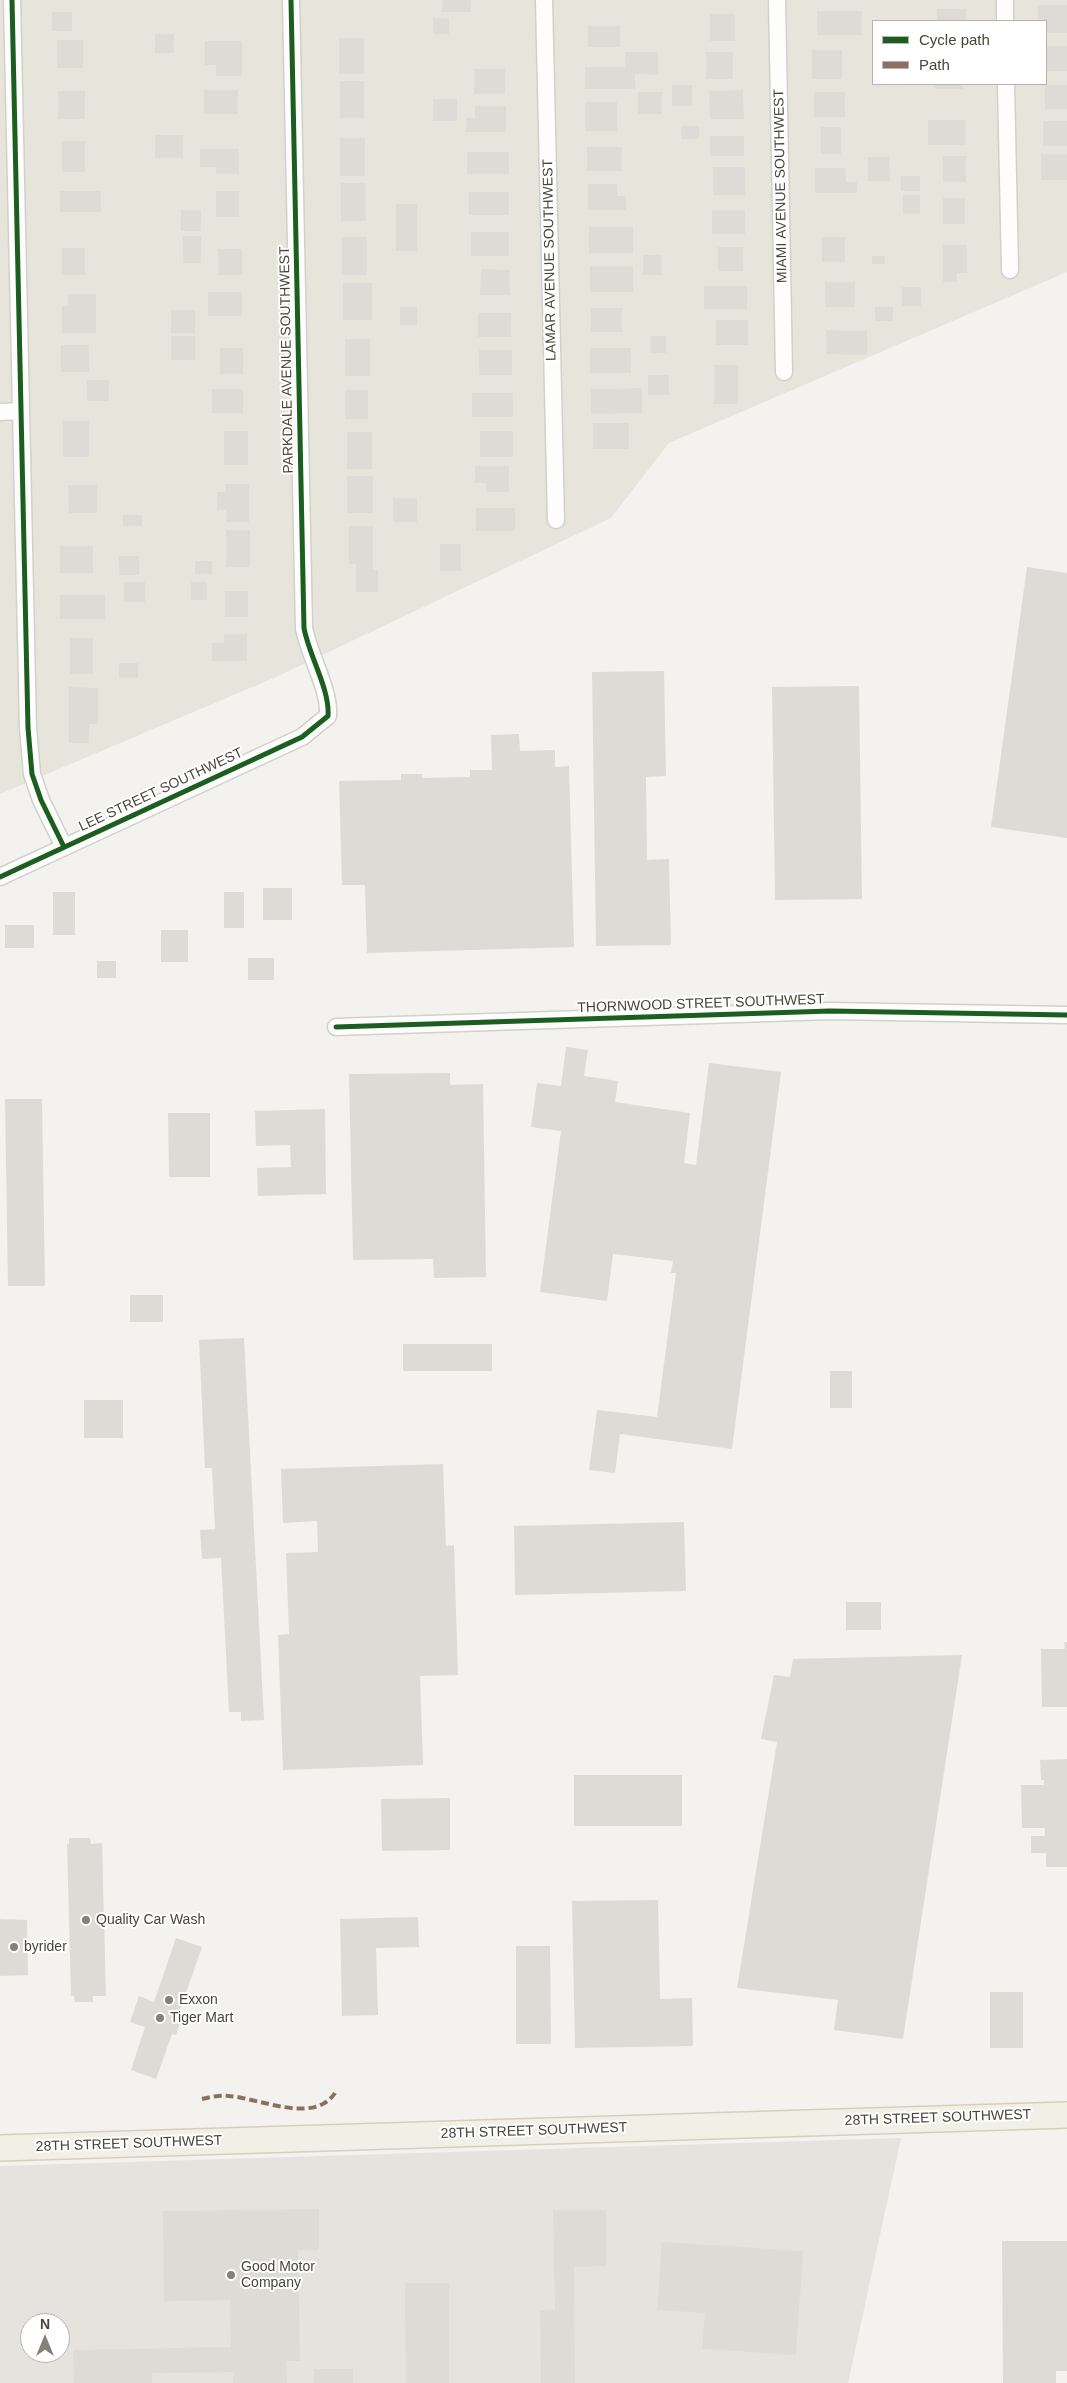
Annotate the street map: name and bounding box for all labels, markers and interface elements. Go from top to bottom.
legend [872,20,1047,85]
text: Cycle path [919,31,990,48]
text: Path [919,56,950,73]
street label: MIAMI AVENUE SOUTHWEST [771,89,791,283]
street label: LAMAR AVENUE SOUTHWEST [540,159,560,361]
street label: PARKDALE AVENUE SOUTHWEST [277,246,297,474]
street label: LEE STREET SOUTHWEST [76,745,246,835]
street label: THORNWOOD STREET SOUTHWEST [577,991,825,1017]
place label: Quality Car Wash [96,1912,205,1928]
marker: Quality Car Wash [80,1914,92,1926]
place label: byrider [24,1939,67,1955]
marker: byrider [8,1941,20,1953]
place label: Exxon [179,1992,218,2008]
marker: Exxon [163,1994,175,2006]
place label: Tiger Mart [170,2010,233,2026]
marker: Tiger Mart [154,2012,166,2024]
street label: 28TH STREET SOUTHWEST [844,2106,1032,2130]
street label: 28TH STREET SOUTHWEST [440,2119,628,2143]
street label: 28TH STREET SOUTHWEST [35,2132,223,2156]
place label: Good Motor Company [241,2259,315,2292]
marker: Good Motor Company [225,2269,237,2281]
north arrow [20,2313,70,2363]
text: N [40,2316,50,2332]

